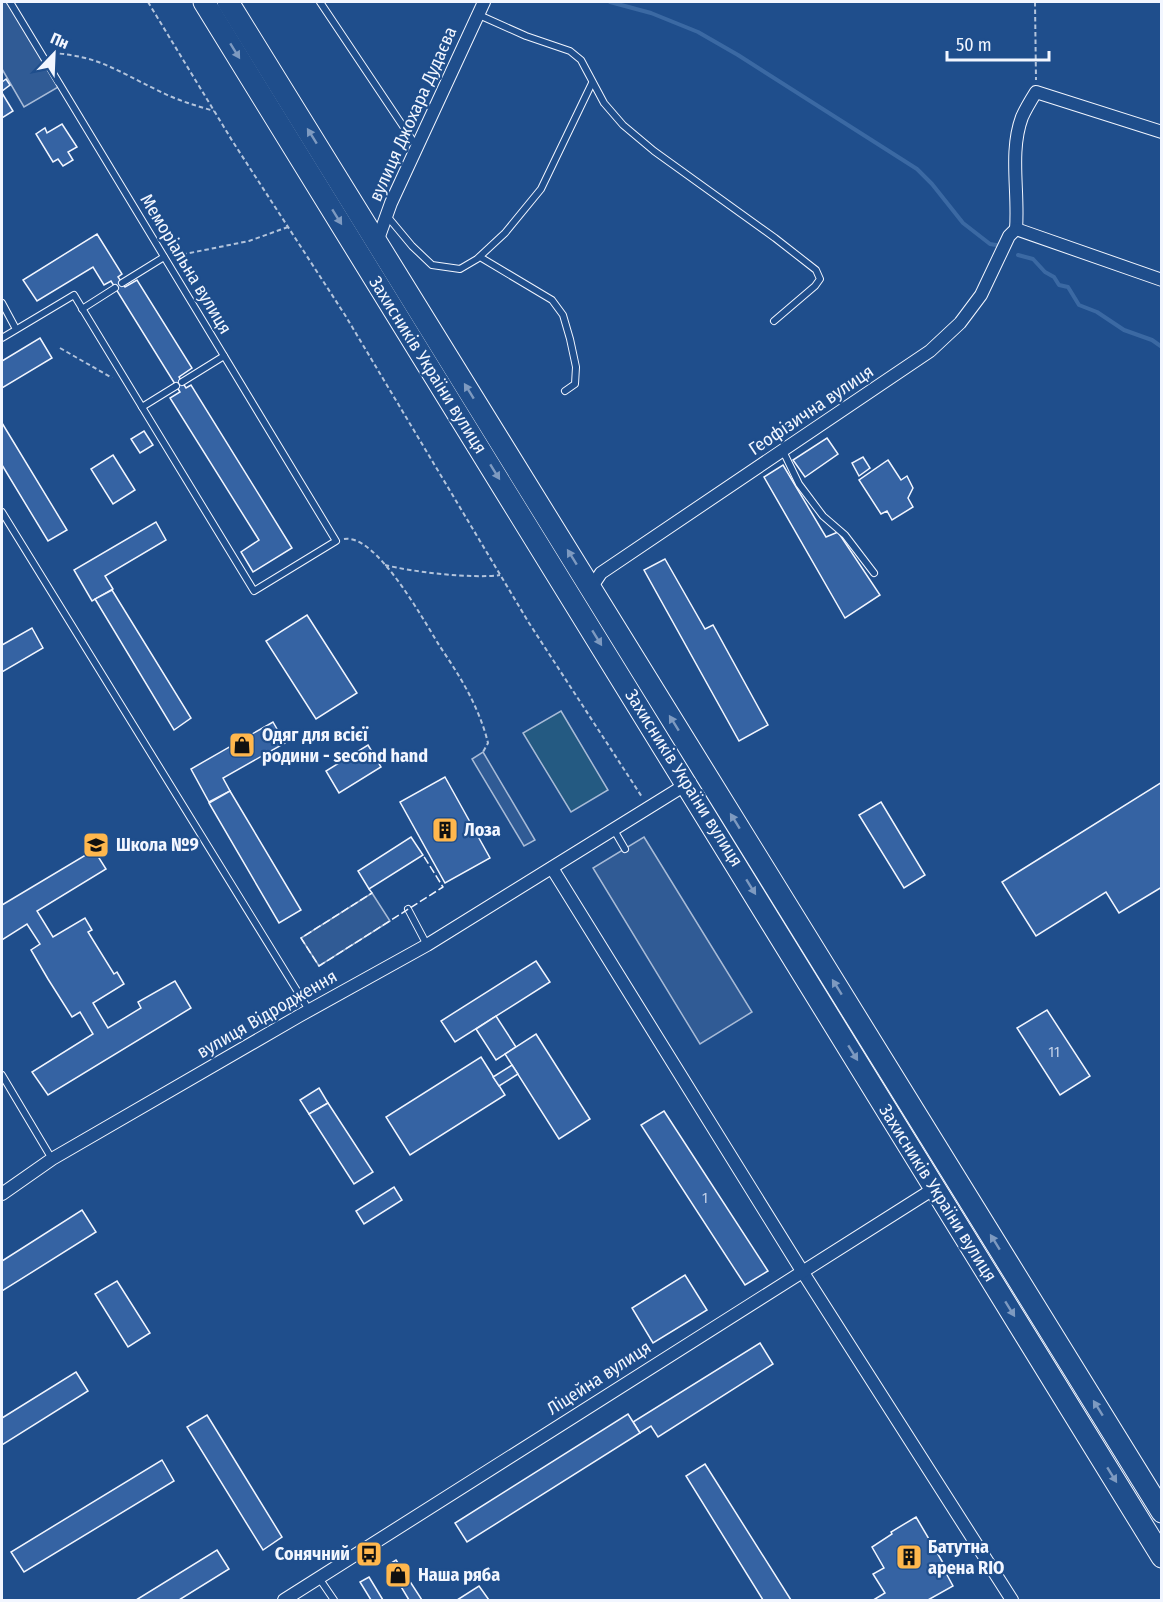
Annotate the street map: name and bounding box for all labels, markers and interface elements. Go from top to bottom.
street label: вулиця Джохара Дудаєва [365,23,462,205]
north arrow [24,24,84,84]
scale bar [947,24,1049,62]
text: Пн [48,28,72,53]
text: 50 m [956,34,992,56]
one-way arrow [229,43,240,59]
one-way arrow [306,128,317,144]
street label: Меморіальна вулиця [136,190,236,338]
one-way arrow [332,209,343,225]
street label: Захисників України вулиця [364,272,492,458]
street label: Геофізична вулиця [744,360,878,460]
one-way arrow [464,383,475,399]
one-way arrow [489,464,500,480]
one-way arrow [566,549,577,565]
one-way arrow [592,630,603,646]
street label: Захисників України вулиця [620,685,748,871]
one-way arrow [669,715,680,731]
place label: Одяг для всієї родини - second hand [262,724,428,767]
shop icon: Одяг для всієї родини - second hand [227,730,257,760]
one-way arrow [729,813,740,829]
building icon: Лоза [430,815,460,845]
place label: Лоза [464,819,501,841]
school or university icon: Школа №9 [81,830,111,860]
place label: Школа №9 [116,834,199,856]
one-way arrow [745,879,756,895]
street label: вулиця Відродження [193,965,341,1063]
one-way arrow [832,979,843,995]
house number: 11 [1048,1043,1060,1061]
one-way arrow [847,1045,858,1061]
street label: Захисників України вулиця [874,1100,1002,1286]
house number: 1 [702,1189,708,1207]
one-way arrow [990,1234,1001,1250]
one-way arrow [1004,1301,1015,1317]
street label: Ліцейна вулиця [543,1336,655,1420]
one-way arrow [1092,1400,1103,1416]
one-way arrow [1106,1467,1117,1483]
place label: Батутна арена RIO [928,1536,1004,1579]
bus stop icon: Сонячний [354,1539,384,1569]
building icon: Батутна арена RIO [894,1542,924,1572]
place label: Сонячний [275,1543,350,1565]
shop icon: Наша ряба [383,1560,413,1590]
place label: Наша ряба [418,1564,500,1586]

